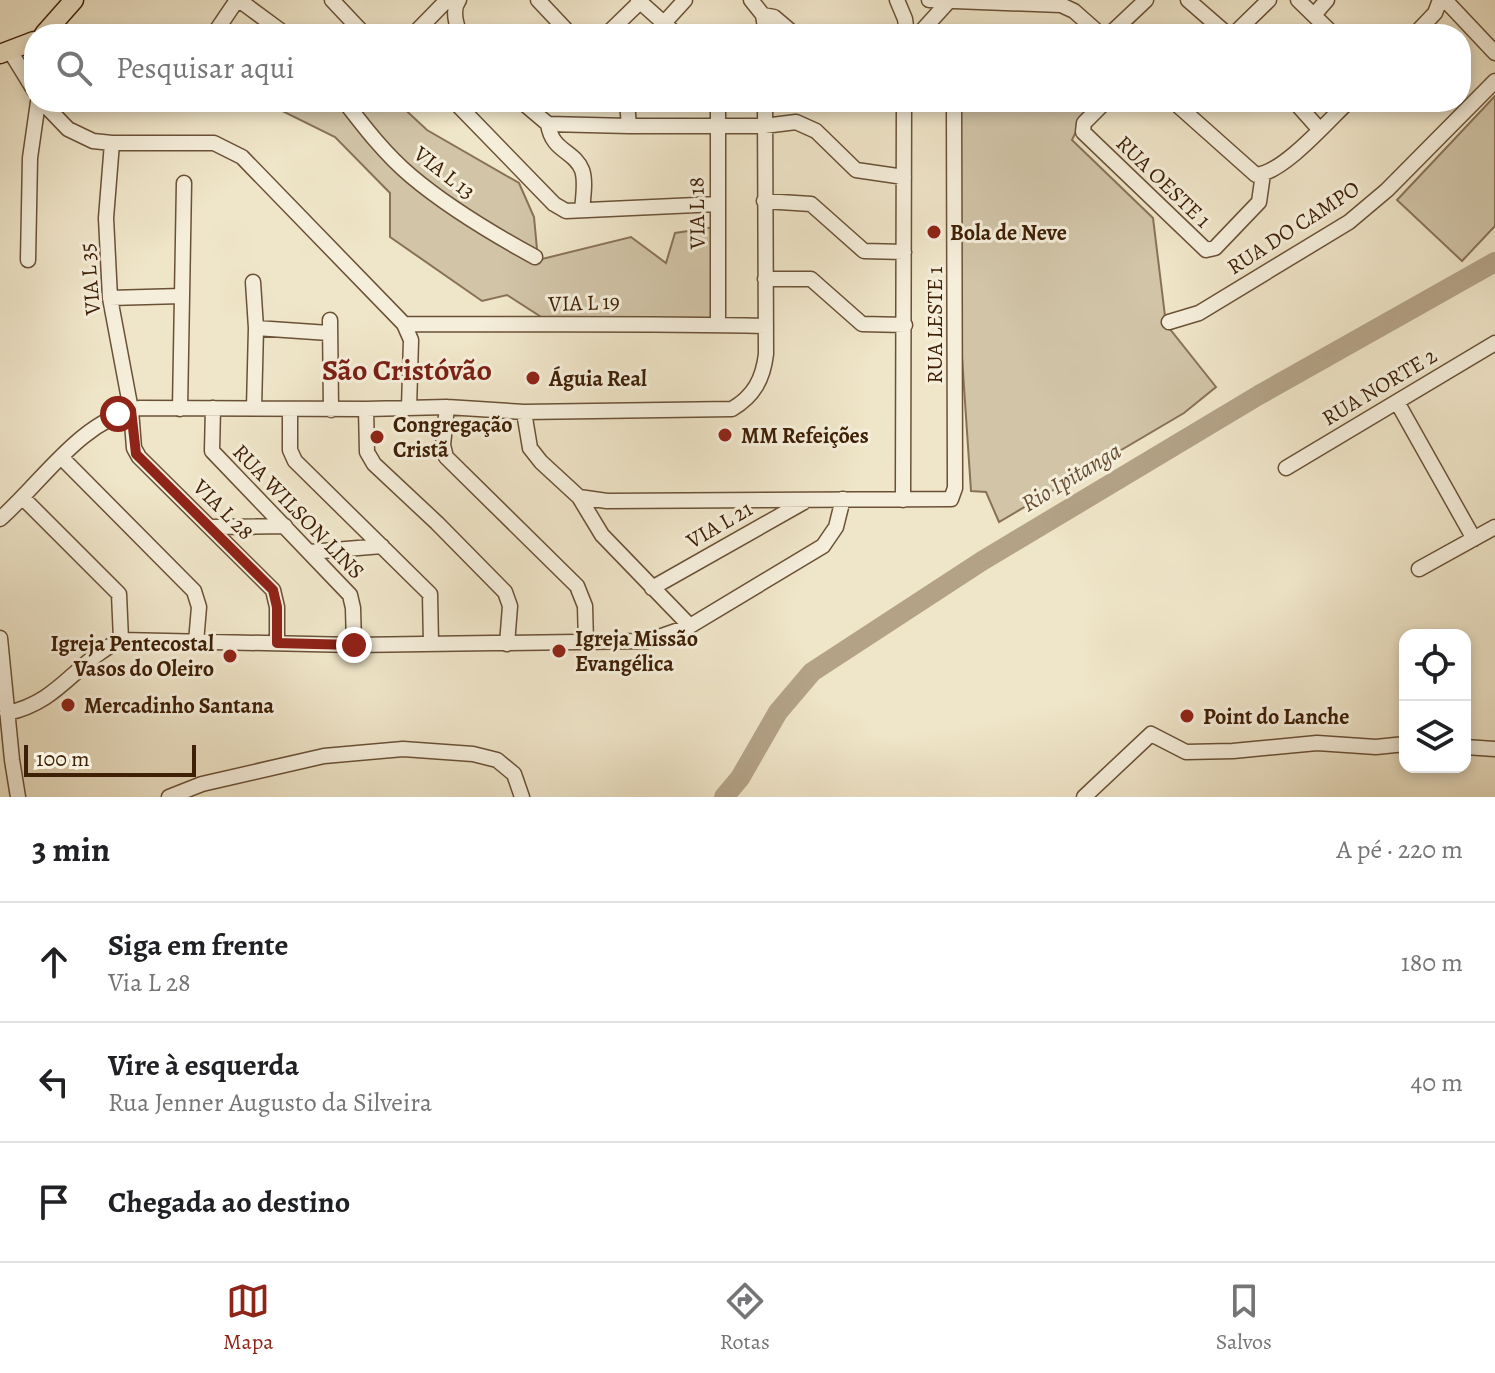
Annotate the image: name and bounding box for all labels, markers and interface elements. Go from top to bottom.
search box [24,24,1471,112]
icon: search [52,46,96,90]
text: Pesquisar aqui [116,48,294,88]
street label: RUA OESTE 1 [1109,129,1218,235]
street label: VIA L 13 [407,139,481,206]
street label: RUA DO CAMPO [1221,174,1366,282]
street label: VIA L 18 [681,177,713,250]
place label: Bola de Neve [950,218,1067,248]
marker: Bola de Neve [925,223,943,241]
street label: VIA L 35 [72,242,108,317]
street label: RUA LESTE 1 [920,266,950,384]
street label: VIA L 19 [547,287,620,319]
street label: RUA NORTE 2 [1316,341,1443,433]
district label: São Cristóvão [322,350,492,390]
place label: Águia Real [548,364,647,394]
marker: Águia Real [524,369,542,387]
route start [100,396,136,432]
place label: Congregação Cristã [393,410,513,465]
place label: MM Refeições [741,421,869,451]
marker: MM Refeições [716,426,734,444]
marker: Congregação Cristã [368,428,386,446]
water label: Rio Ipitanga [1015,435,1127,519]
street label: RUA WILSON LINS [226,437,371,586]
street label: VIA L 28 [185,472,260,547]
street label: VIA L 21 [680,494,758,556]
place label: Igreja Missão Evangélica [575,624,698,679]
route end [336,627,372,663]
place label: Igreja Pentecostal Vasos do Oleiro [50,629,214,684]
map controls [1399,629,1471,773]
button: locate [1399,629,1471,701]
marker: Igreja Missão Evangélica [550,642,568,660]
marker: Igreja Pentecostal Vasos do Oleiro [221,647,239,665]
place label: Mercadinho Santana [84,691,275,721]
marker: Mercadinho Santana [59,696,77,714]
button: layers [1399,701,1471,773]
place label: Point do Lanche [1203,702,1349,732]
marker: Point do Lanche [1178,707,1196,725]
scale bar [24,741,196,777]
text: 100 m [36,744,90,774]
text: 3 min [32,826,110,873]
text: A pé · 220 m [1337,832,1463,867]
text: Siga em frente [108,925,288,965]
icon: ahead [32,940,76,984]
text: 180 m [1401,945,1463,980]
text: Via L 28 [108,965,191,1000]
text: Vire à esquerda [108,1045,299,1085]
icon: left [32,1060,76,1104]
text: 40 m [1411,1065,1463,1100]
text: Rua Jenner Augusto da Silveira [108,1085,432,1120]
icon: arrive [32,1180,76,1224]
text: Chegada ao destino [108,1182,350,1222]
tab: Mapa [223,1279,274,1357]
tab: Rotas [720,1279,770,1357]
tab: Salvos [1216,1279,1272,1357]

